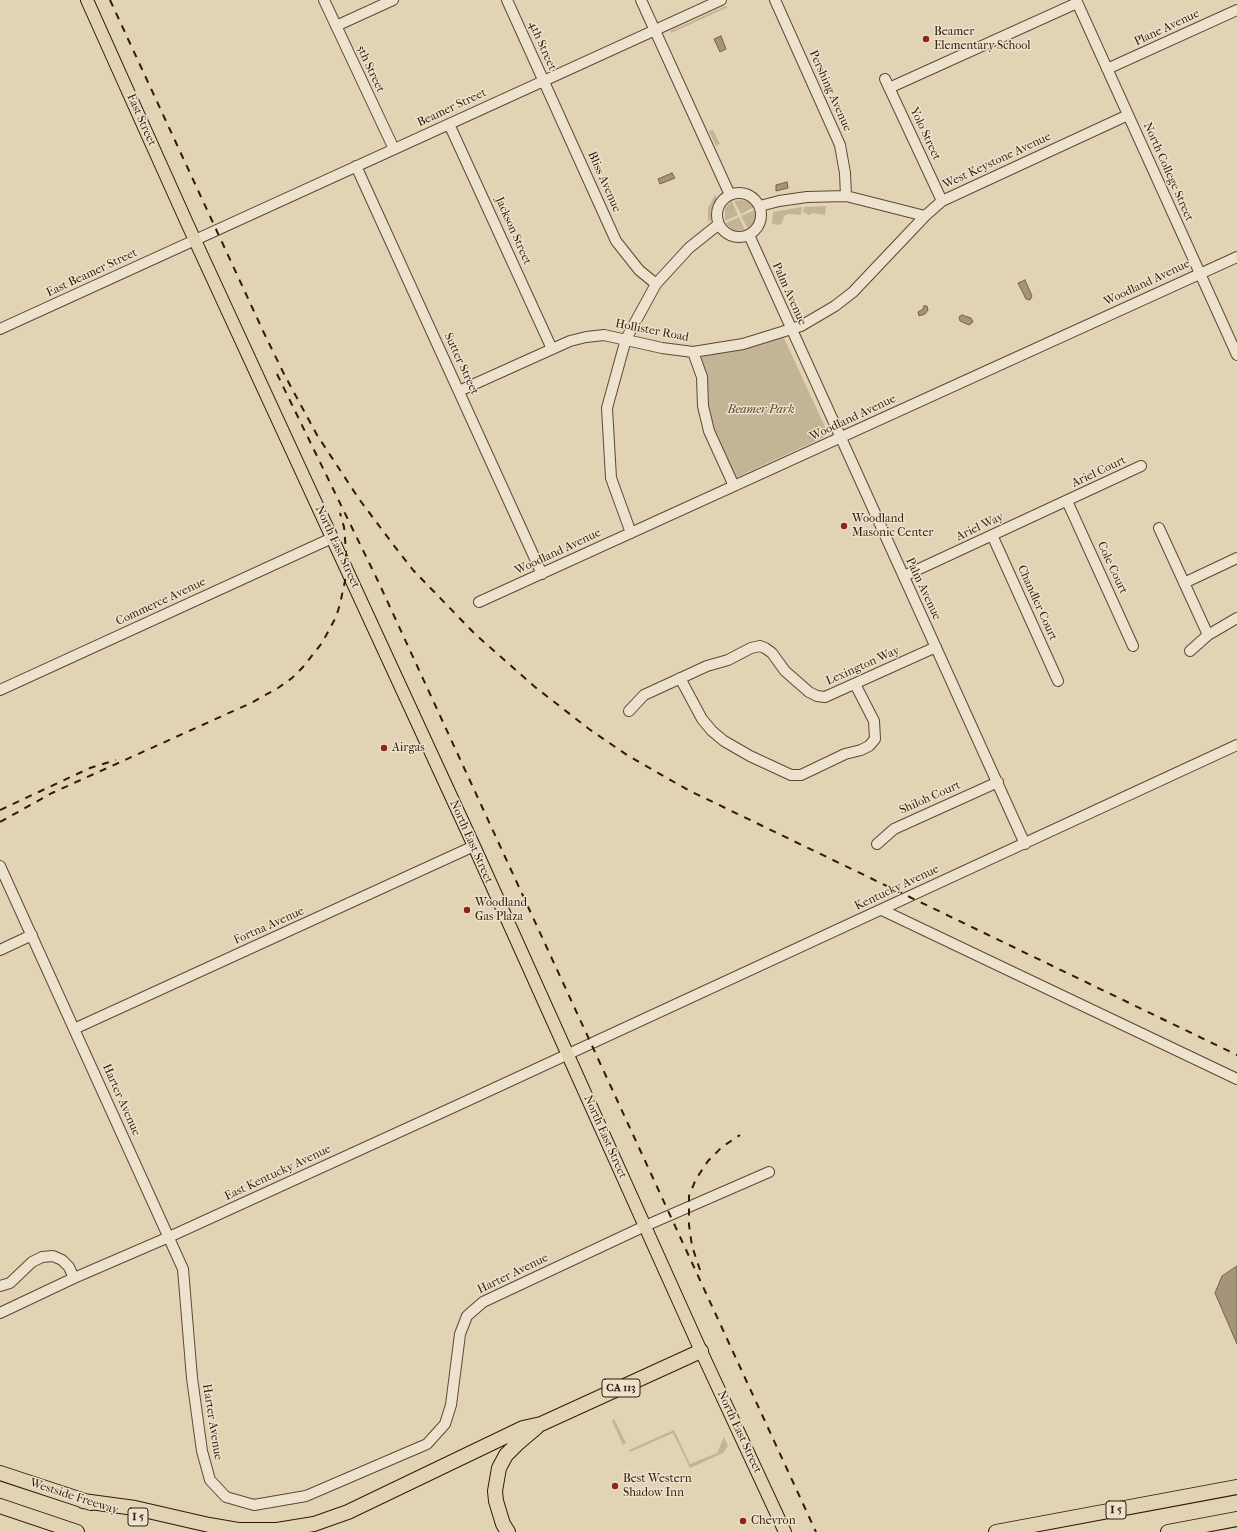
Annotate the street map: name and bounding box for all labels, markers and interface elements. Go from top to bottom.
street label: Plane Avenue [1132,7,1202,49]
street label: 4th Street [525,19,559,73]
place label: Beamer Elementary School [934,25,1031,53]
marker: Beamer Elementary School [921,34,931,44]
street label: 5th Street [353,43,387,95]
street label: Pershing Avenue [806,48,854,134]
street label: Beamer Street [415,86,489,130]
street label: East Street [123,92,159,148]
street label: Yolo Street [907,105,943,163]
street label: North College Street [1140,120,1196,224]
street label: West Keystone Avenue [941,130,1053,192]
street label: Bliss Avenue [584,149,624,215]
street label: Jackson Street [492,195,534,267]
street label: East Beamer Street [44,246,140,300]
street label: Woodland Avenue [1102,257,1192,309]
street label: Palm Avenue [769,260,809,328]
street label: Hollister Road [614,317,690,345]
street label: Sutter Street [440,331,482,397]
street label: Woodland Avenue [808,392,898,444]
park label: Beamer Park [727,403,795,417]
street label: Ariel Court [1069,453,1129,491]
street label: North East Street [312,503,362,591]
street label: Ariel Way [954,510,1006,544]
place label: Woodland Masonic Center [852,512,933,540]
marker: Woodland Masonic Center [839,521,849,531]
street label: Woodland Avenue [513,526,603,578]
street label: Cole Court [1094,540,1130,596]
street label: Palm Avenue [902,555,944,623]
street label: Chandler Court [1014,563,1060,643]
street label: Commerce Avenue [114,575,208,629]
street label: Lexington Way [824,643,902,689]
place label: Airgas [392,741,425,755]
marker: Airgas [379,743,389,753]
street label: Shiloh Court [897,778,963,818]
street label: North East Street [446,798,496,886]
street label: Kentucky Avenue [852,862,942,914]
place label: Woodland Gas Plaza [475,896,527,924]
street label: Fortna Avenue [232,904,306,948]
marker: Woodland Gas Plaza [462,905,472,915]
street label: Harter Avenue [99,1062,143,1138]
street label: North East Street [580,1093,630,1181]
street label: East Kentucky Avenue [223,1142,333,1204]
street label: Harter Avenue [475,1251,551,1297]
road number: CA 113 [602,1379,640,1397]
street label: Harter Avenue [199,1383,225,1461]
street label: North East Street [714,1388,764,1476]
place label: Best Western Shadow Inn [623,1472,692,1500]
street label: Westside Freeway [28,1476,120,1518]
marker: Best Western Shadow Inn [610,1481,620,1491]
road number: I 5 [1106,1501,1126,1519]
road number: I 5 [128,1508,148,1526]
place label: Chevron [751,1514,796,1528]
marker: Chevron [738,1516,748,1526]

